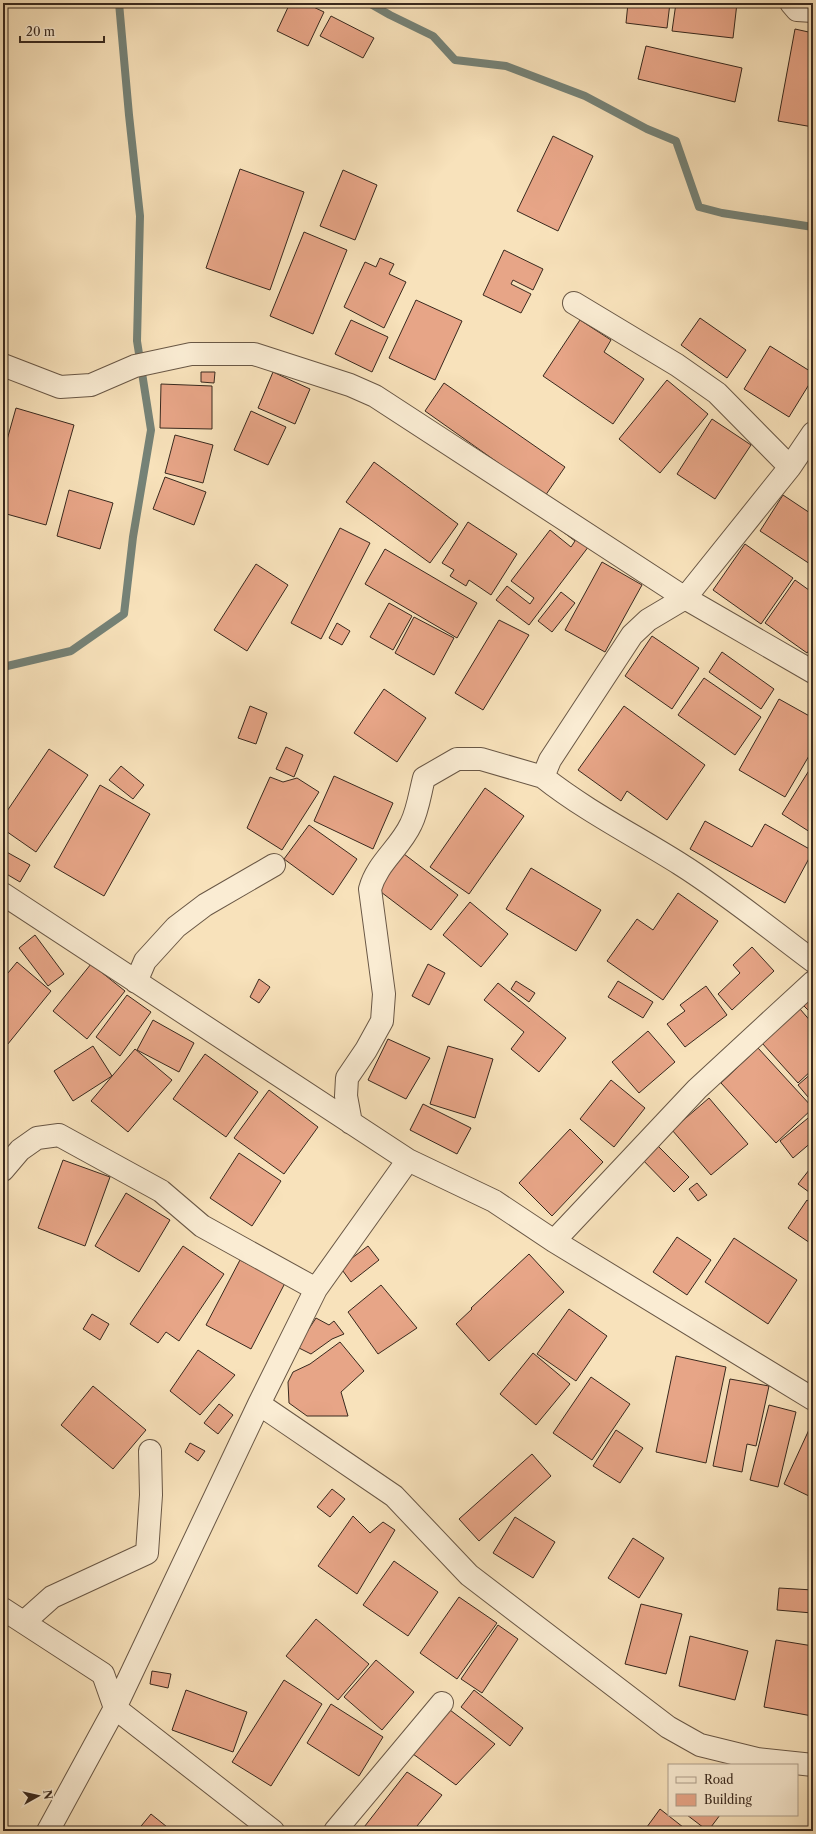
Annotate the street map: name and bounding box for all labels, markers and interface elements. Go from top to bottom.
scale bar [20,18,104,44]
text: 20 m [26,24,55,39]
legend [668,1764,798,1816]
text: Road [704,1772,734,1787]
north arrow [18,1776,58,1816]
text: N [40,1789,56,1801]
text: Building [704,1792,752,1807]

